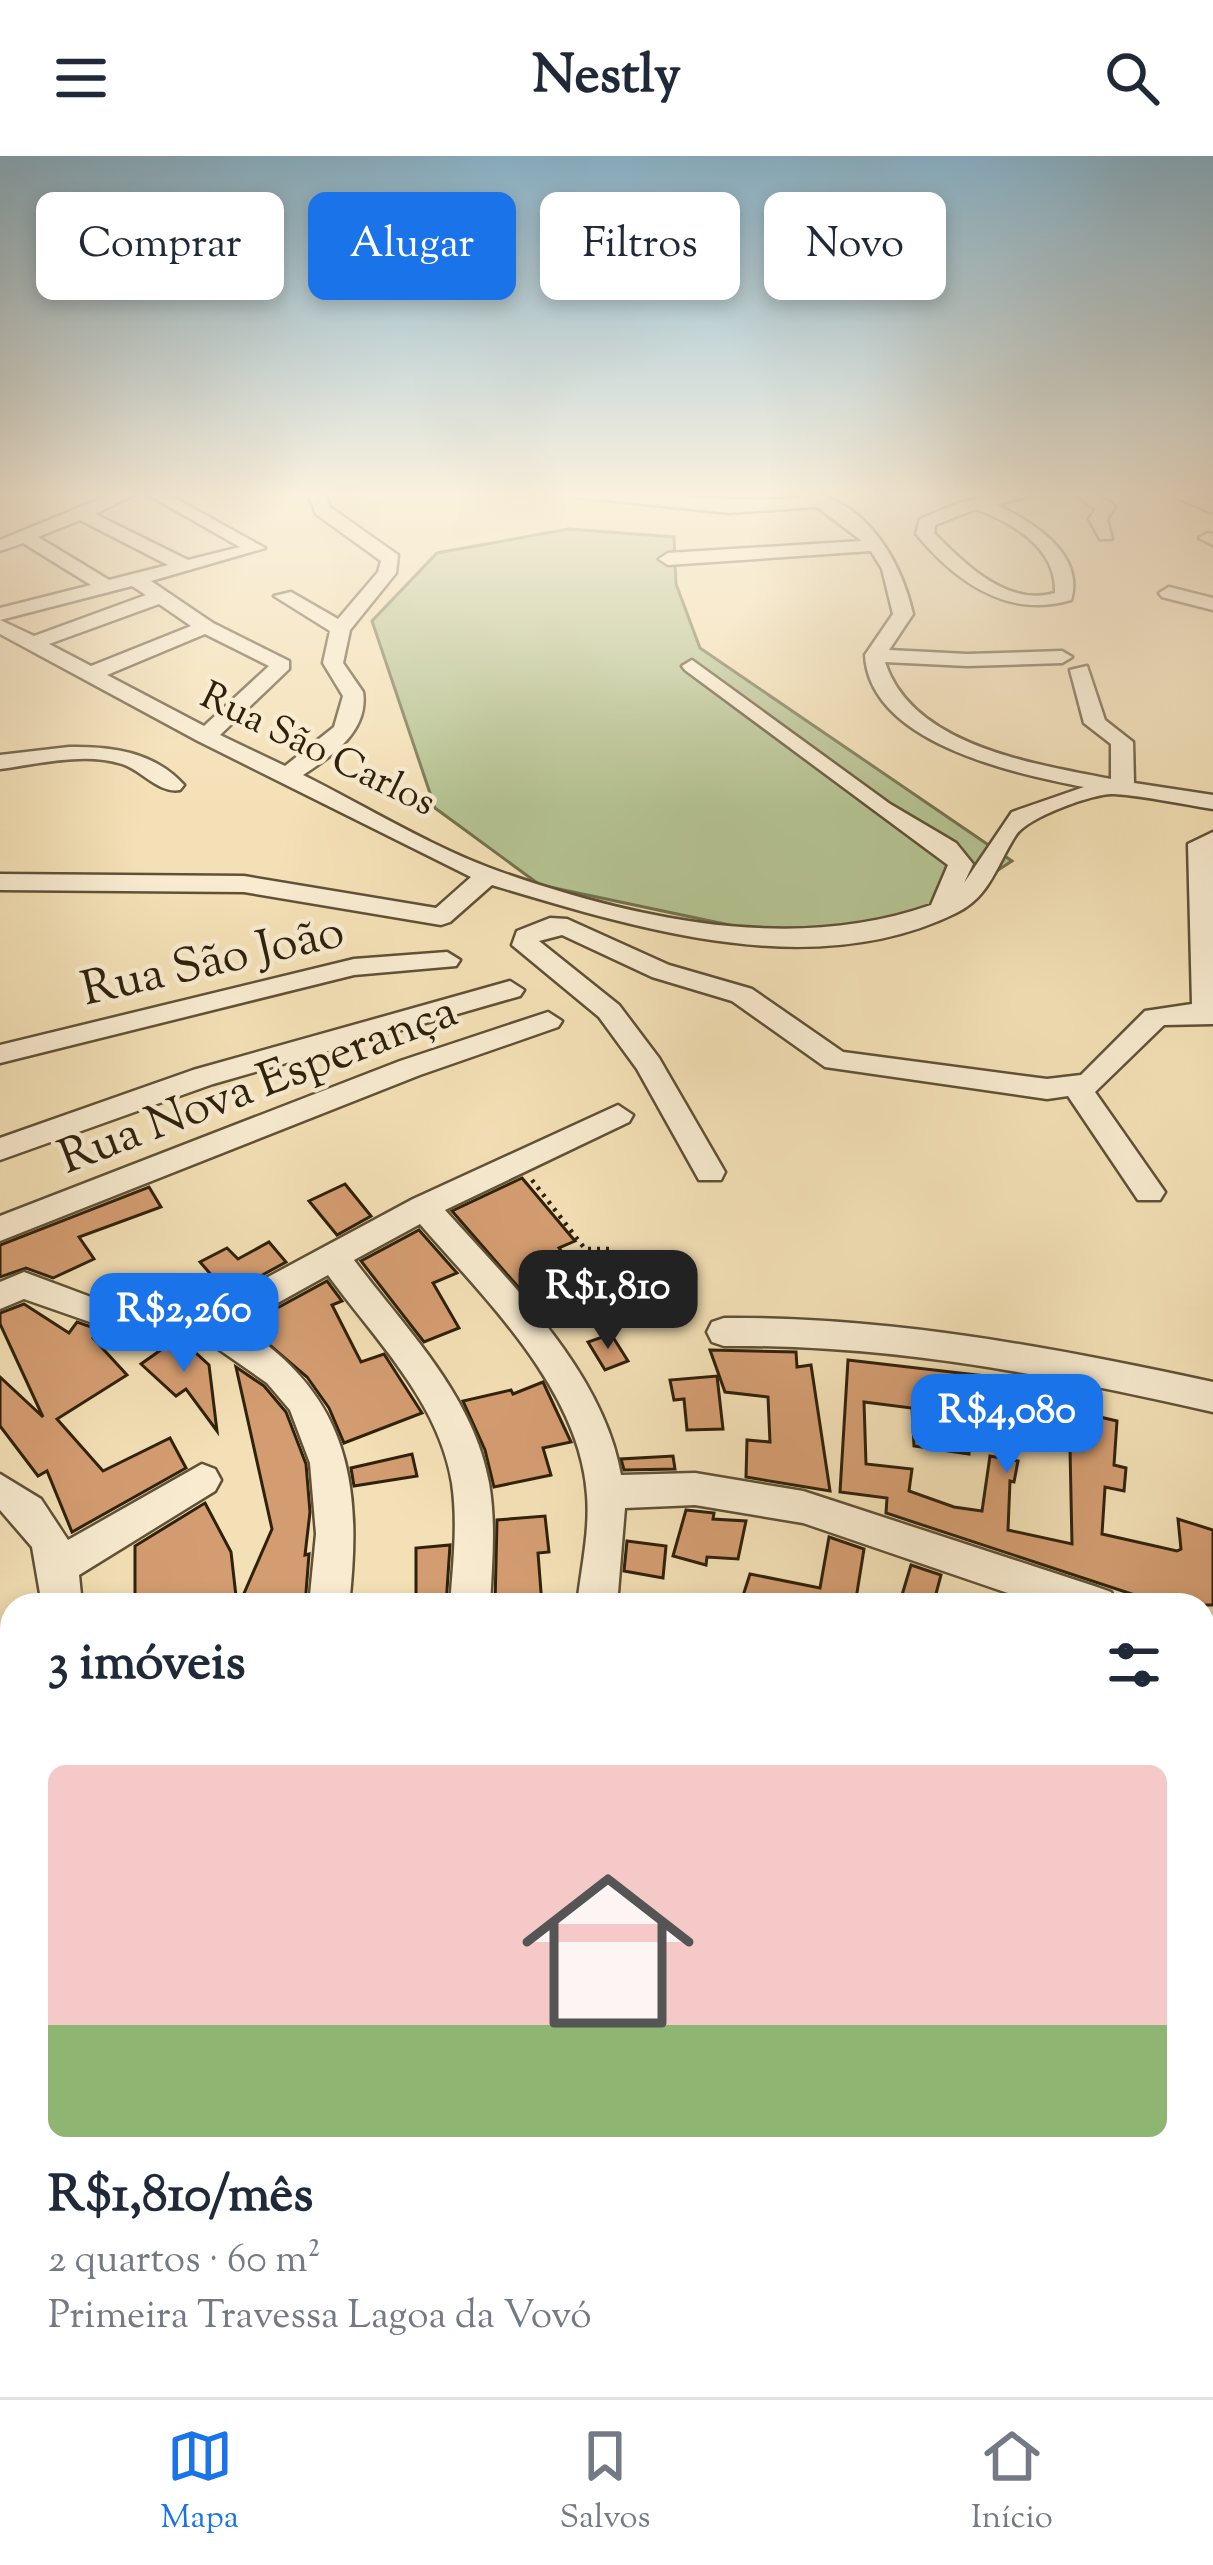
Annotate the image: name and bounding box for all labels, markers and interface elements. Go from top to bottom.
text: Nestly [532,39,681,117]
icon: menu [48,45,114,111]
icon: search [1099,45,1165,111]
chip: Comprar [36,192,284,300]
chip: Alugar [308,192,516,300]
chip: Filtros [540,192,740,300]
chip: Novo [764,192,946,300]
street label: Rua São Carlos [190,670,444,833]
street label: Rua São João [75,900,351,1027]
street label: Rua Nova Esperança [50,979,468,1195]
pin: R$1,810 [497,1250,719,1352]
text: R$1,810 [546,1261,670,1317]
pin: R$2,260 [73,1273,295,1375]
text: R$2,260 [116,1284,252,1340]
pin: R$4,080 [896,1374,1118,1476]
text: R$4,080 [938,1385,1076,1441]
text: 3 imóveis [48,1629,246,1702]
icon: filters [1101,1632,1167,1698]
icon: home [500,1843,716,2059]
text: R$1,810/mês [48,2161,313,2234]
text: 2 quartos · 60 m² [48,2234,321,2290]
text: Primeira Travessa Lagoa da Vovó [48,2290,592,2346]
tab: Mapa [160,2423,239,2543]
tab: Salvos [559,2423,651,2543]
tab: Início [971,2423,1053,2543]

